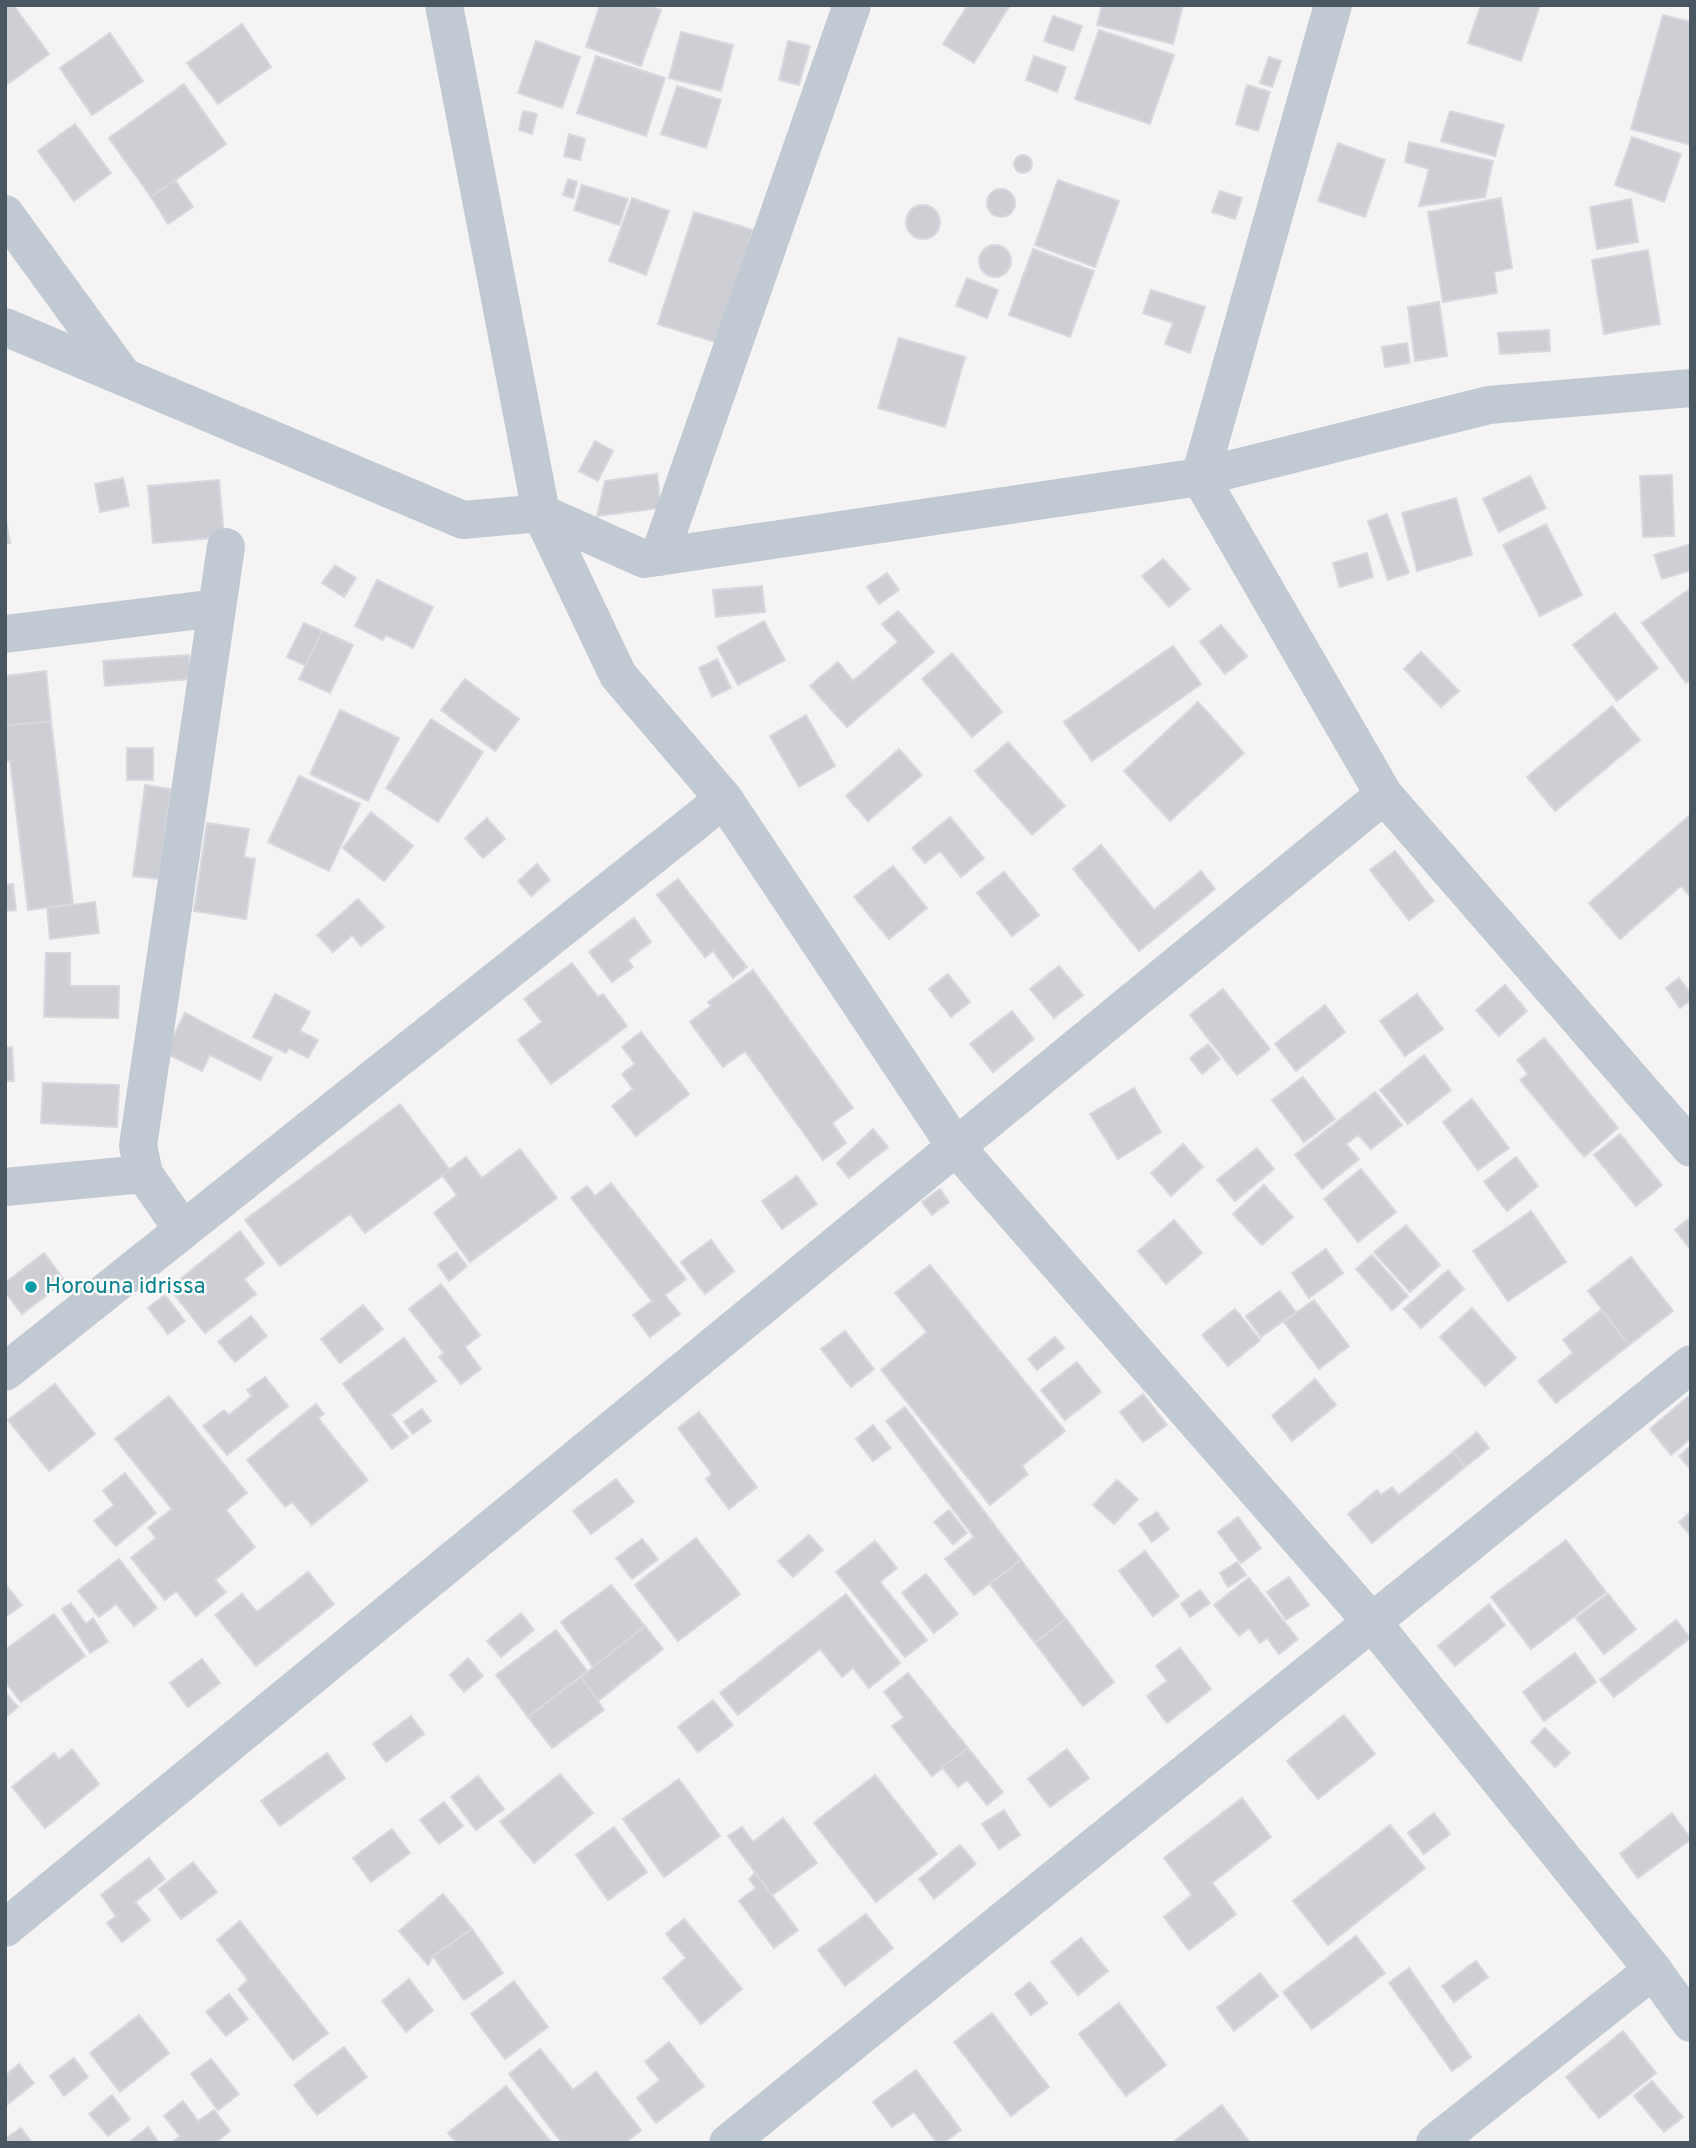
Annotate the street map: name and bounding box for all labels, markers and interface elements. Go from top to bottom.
place label: Horouna idrissa [45,1273,206,1302]
marker: Horouna idrissa [23,1279,39,1295]

